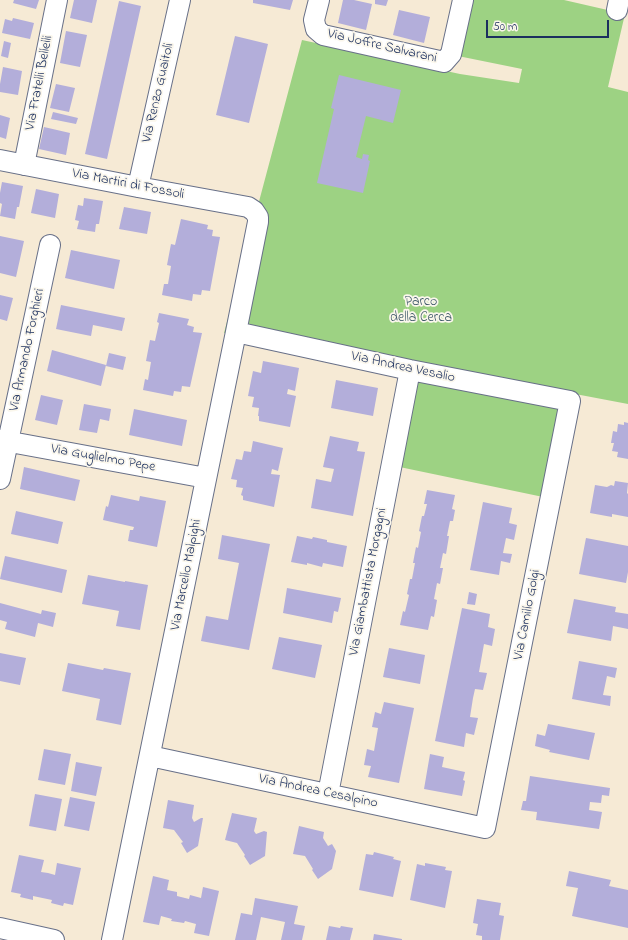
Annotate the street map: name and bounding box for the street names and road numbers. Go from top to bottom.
street label: Via Joffre Salvarani [326,26,438,68]
street label: Via Fratelli Bellelli [23,34,57,132]
street label: Via Renzo Guaitoli [139,42,179,144]
street label: Via Martiri di Fossoli [71,166,185,204]
street label: Via Armando Forghieri [7,287,49,413]
street label: Via Andrea Vesalio [350,349,456,387]
street label: Via Guglielmo Pepe [49,442,157,476]
street label: Via Giambattista Morgagni [346,507,392,657]
street label: Via Marcello Malpighi [168,518,206,632]
street label: Via Camillo Golgi [511,568,545,662]
street label: Via Andrea Cesalpino [257,771,379,813]

